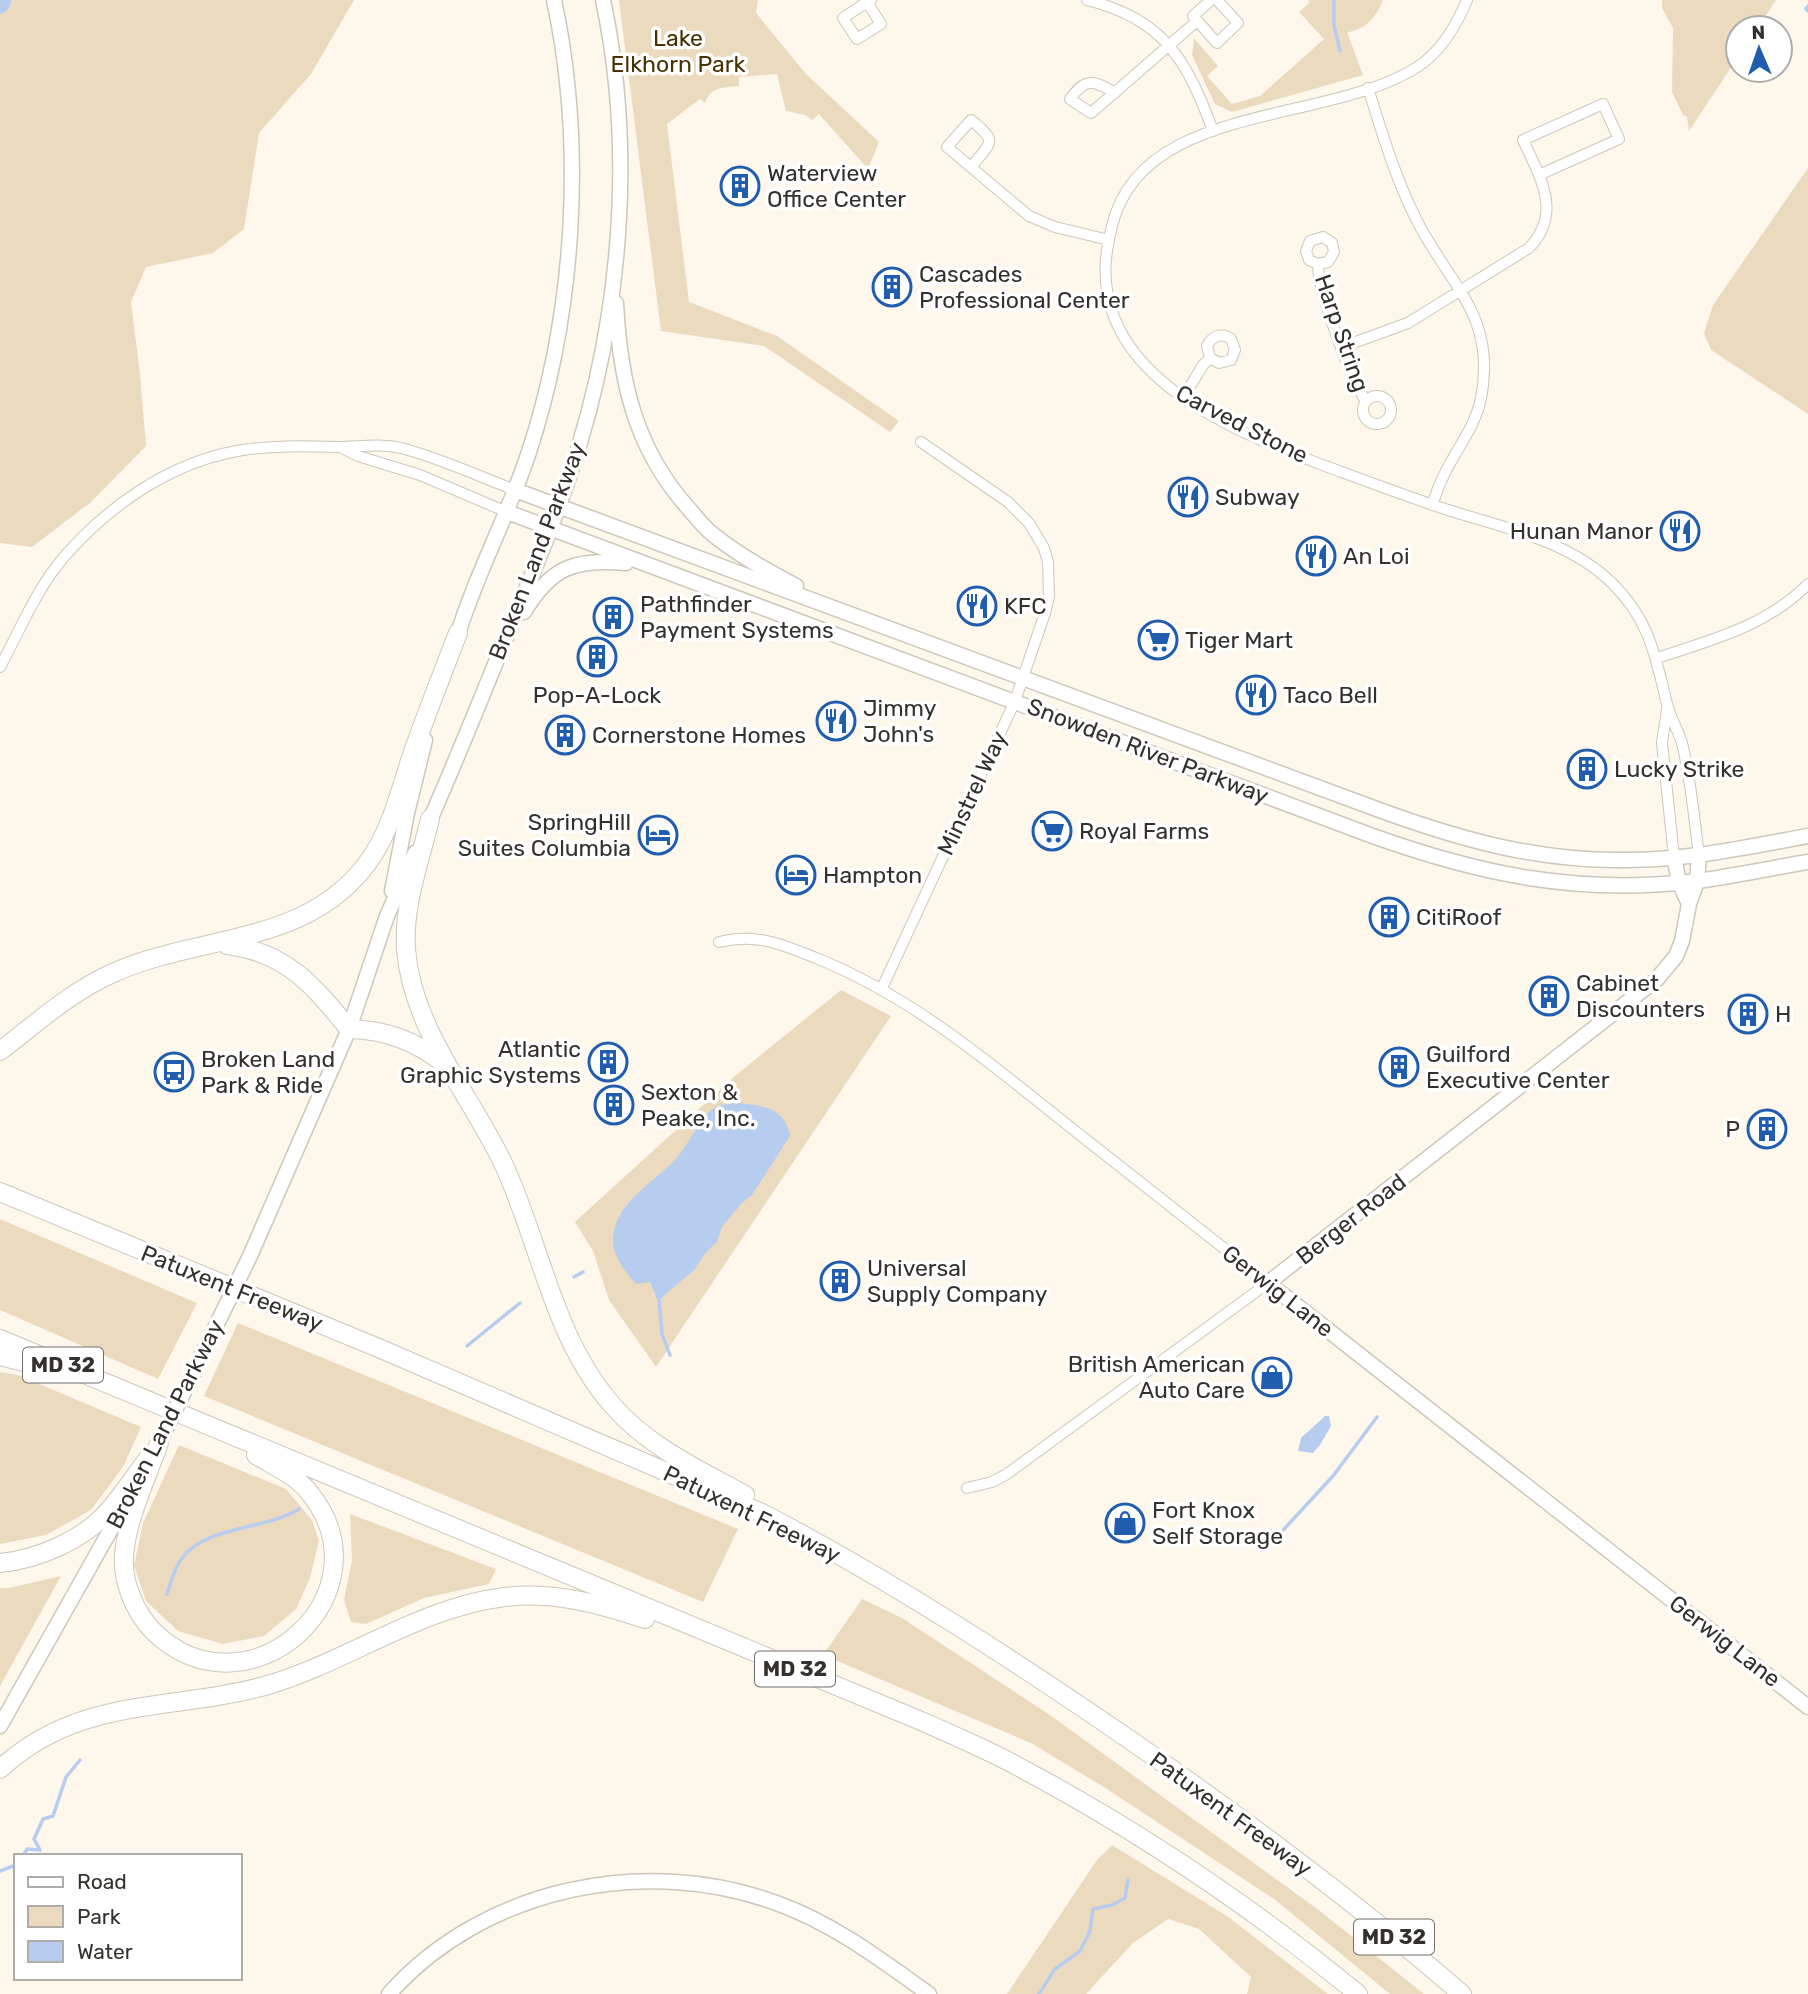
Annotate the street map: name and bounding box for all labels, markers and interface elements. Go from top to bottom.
north arrow [1724,14,1794,84]
text: N [1751,21,1766,44]
park label: Lake Elkhorn Park [611,24,746,78]
place label: Waterview Office Center [767,159,906,213]
building icon: Waterview Office Center [719,165,761,207]
place label: Cascades Professional Center [919,260,1130,314]
building icon: Cascades Professional Center [871,266,913,308]
street label: Harp String [1309,271,1375,395]
street label: Carved Stone [1171,379,1313,469]
street label: Broken Land Parkway [483,438,592,664]
restaurant icon: Subway [1167,476,1209,518]
place label: Subway [1215,483,1300,511]
restaurant icon: Hunan Manor [1659,510,1701,552]
place label: Hunan Manor [1510,517,1653,545]
restaurant icon: An Loi [1295,535,1337,577]
place label: An Loi [1343,542,1409,570]
restaurant icon: KFC [956,585,998,627]
place label: Pathfinder Payment Systems [640,590,834,644]
place label: KFC [1004,592,1046,620]
building icon: Pathfinder Payment Systems [592,596,634,638]
supermarket icon: Tiger Mart [1137,619,1179,661]
place label: Tiger Mart [1185,626,1293,654]
building icon: Pop-A-Lock [576,636,618,678]
restaurant icon: Taco Bell [1235,674,1277,716]
place label: Pop-A-Lock [533,681,661,709]
place label: Taco Bell [1283,681,1378,709]
street label: Snowden River Parkway [1023,692,1273,810]
place label: Jimmy John's [863,694,937,748]
restaurant icon: Jimmy John's [815,700,857,742]
building icon: Cornerstone Homes [544,714,586,756]
place label: Cornerstone Homes [592,721,806,749]
street label: Minstrel Way [931,726,1013,860]
building icon: Lucky Strike [1566,748,1608,790]
place label: Lucky Strike [1614,755,1745,783]
place label: SpringHill Suites Columbia [458,808,631,862]
supermarket icon: Royal Farms [1031,810,1073,852]
hotel icon: SpringHill Suites Columbia [637,814,679,856]
place label: Royal Farms [1079,817,1209,845]
hotel icon: Hampton [775,854,817,896]
place label: Hampton [823,861,922,889]
building icon: CitiRoof [1368,896,1410,938]
place label: CitiRoof [1416,903,1502,931]
place label: Cabinet Discounters [1576,969,1705,1023]
building icon: Cabinet Discounters [1528,975,1570,1017]
building icon: H [1727,993,1769,1035]
place label: H [1775,1000,1791,1028]
place label: Atlantic Graphic Systems [400,1035,581,1089]
place label: Guilford Executive Center [1426,1040,1610,1094]
building icon: Atlantic Graphic Systems [587,1041,629,1083]
place label: Broken Land Park & Ride [201,1045,335,1099]
building icon: Guilford Executive Center [1378,1046,1420,1088]
bus stop icon: Broken Land Park & Ride [153,1051,195,1093]
place label: Sexton & Peake, Inc. [641,1078,755,1132]
building icon: Sexton & Peake, Inc. [593,1084,635,1126]
building icon: P [1746,1108,1788,1150]
place label: P [1725,1115,1740,1143]
street label: Berger Road [1290,1167,1412,1271]
street label: Patuxent Freeway [137,1239,327,1337]
street label: Gerwig Lane [1217,1239,1339,1343]
place label: Universal Supply Company [867,1254,1048,1308]
building icon: Universal Supply Company [819,1260,861,1302]
street label: Broken Land Parkway [100,1315,230,1533]
road number: MD 32 [23,1348,103,1382]
place label: British American Auto Care [1068,1350,1245,1404]
shop icon: British American Auto Care [1251,1356,1293,1398]
street label: Patuxent Freeway [659,1459,845,1569]
place label: Fort Knox Self Storage [1152,1496,1283,1550]
shop icon: Fort Knox Self Storage [1104,1502,1146,1544]
street label: Gerwig Lane [1664,1589,1786,1693]
road number: MD 32 [755,1652,835,1686]
street label: Patuxent Freeway [1144,1746,1318,1882]
legend [14,1854,242,1980]
text: Road [77,1869,127,1894]
text: Park [77,1904,121,1929]
road number: MD 32 [1354,1920,1434,1954]
text: Water [77,1939,133,1964]

